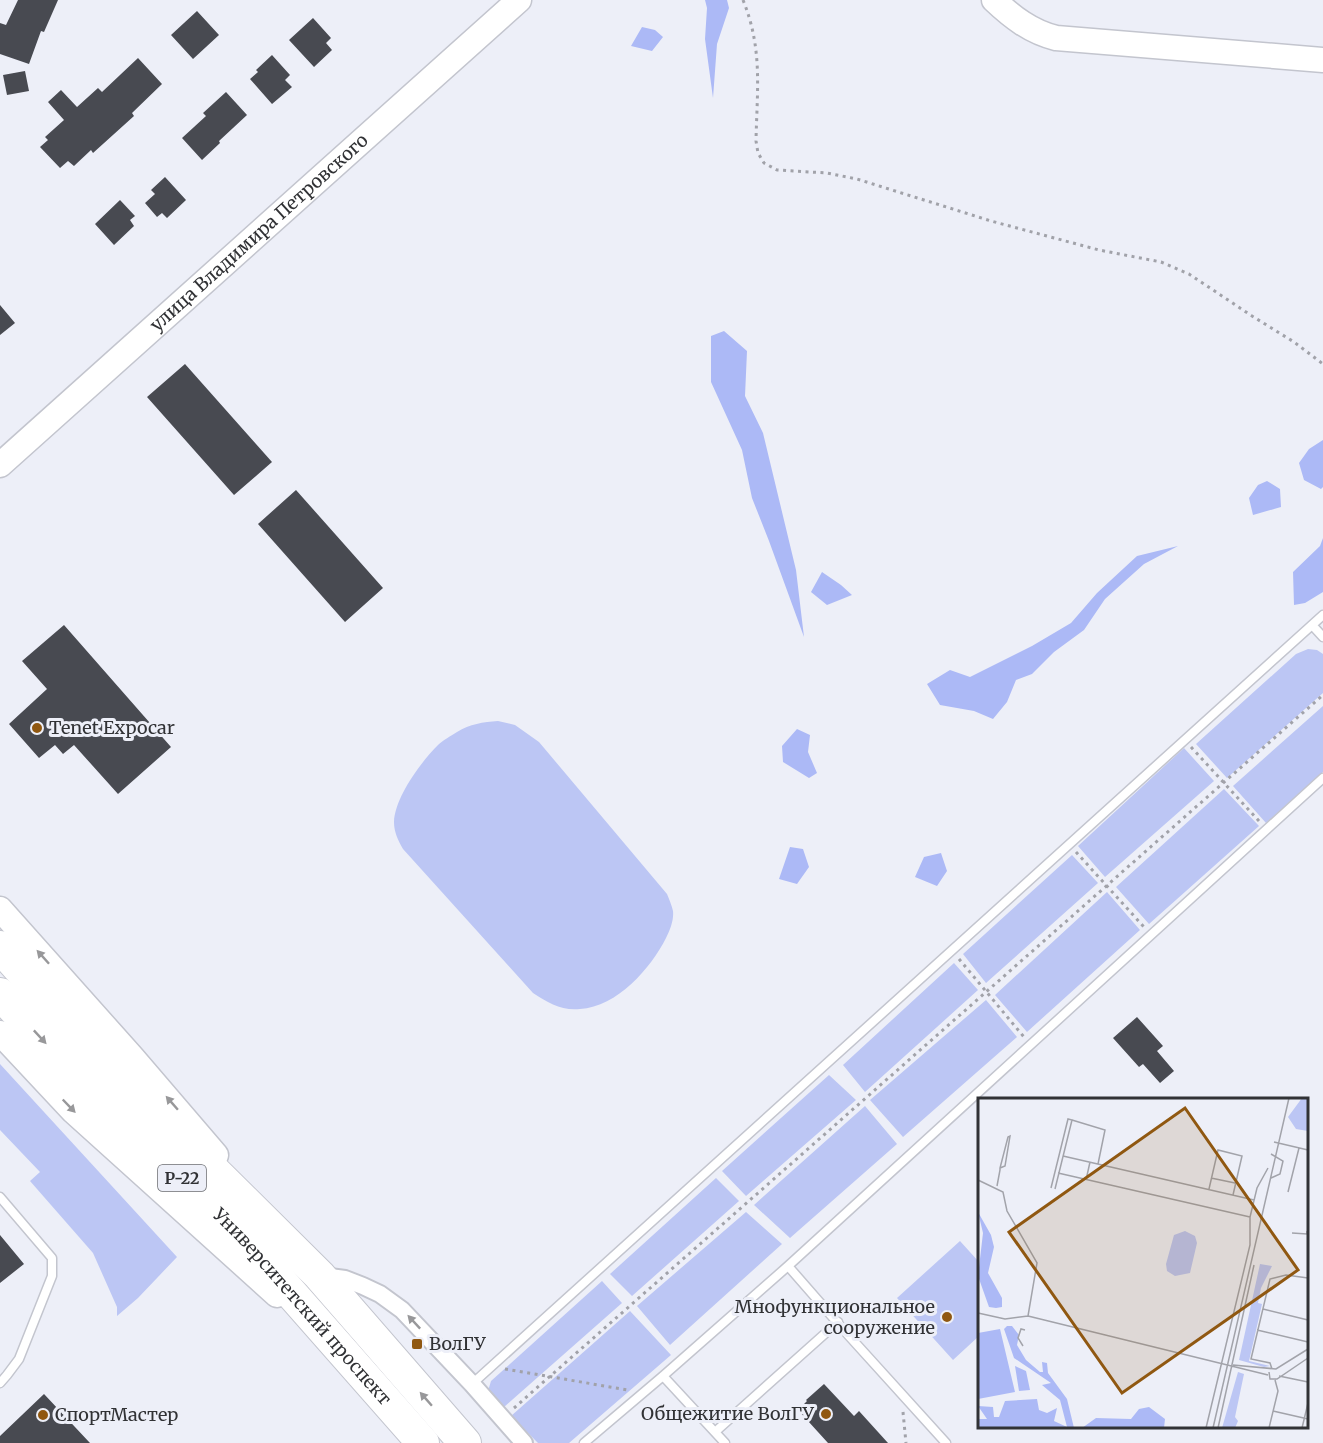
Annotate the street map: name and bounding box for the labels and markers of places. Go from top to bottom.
place label: Tenet Expocar [49,716,175,739]
marker: Tenet Expocar [30,721,44,735]
place label: Мнофункциональное сооружение [735,1295,935,1339]
marker: Мнофункциональное сооружение [940,1310,954,1324]
place label: ВолГУ [429,1332,486,1355]
marker: ВолГУ [410,1337,424,1351]
place label: Общежитие ВолГУ [641,1402,815,1425]
place label: СпортМастер [55,1403,178,1426]
marker: Общежитие ВолГУ [819,1407,833,1421]
marker: СпортМастер [36,1408,50,1422]

